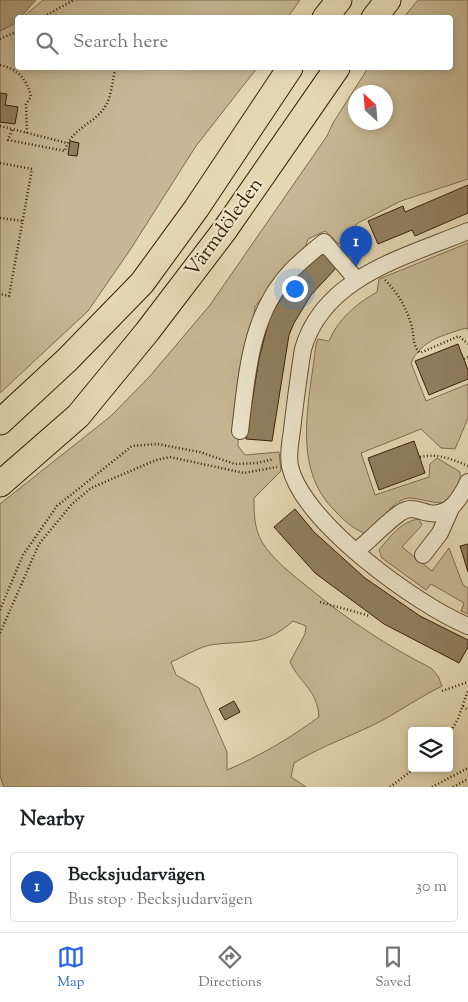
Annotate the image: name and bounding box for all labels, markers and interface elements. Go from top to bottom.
search box [15,15,453,70]
icon: search [33,29,61,57]
text: Search here [73,29,168,56]
north arrow [348,85,393,130]
street label: Värmdöleden [179,172,271,284]
pin: 1 [340,226,372,267]
your location [282,276,308,302]
map controls [408,727,453,772]
button: layers [408,727,453,772]
text: Nearby [20,805,85,835]
text: Becksjudarvägen [68,862,205,889]
text: 1 [34,876,40,899]
text: 30 m [416,876,447,899]
text: Bus stop · Becksjudarvägen [68,889,253,912]
tab: Map [57,943,85,993]
tab: Directions [198,943,262,993]
tab: Saved [375,943,411,993]

